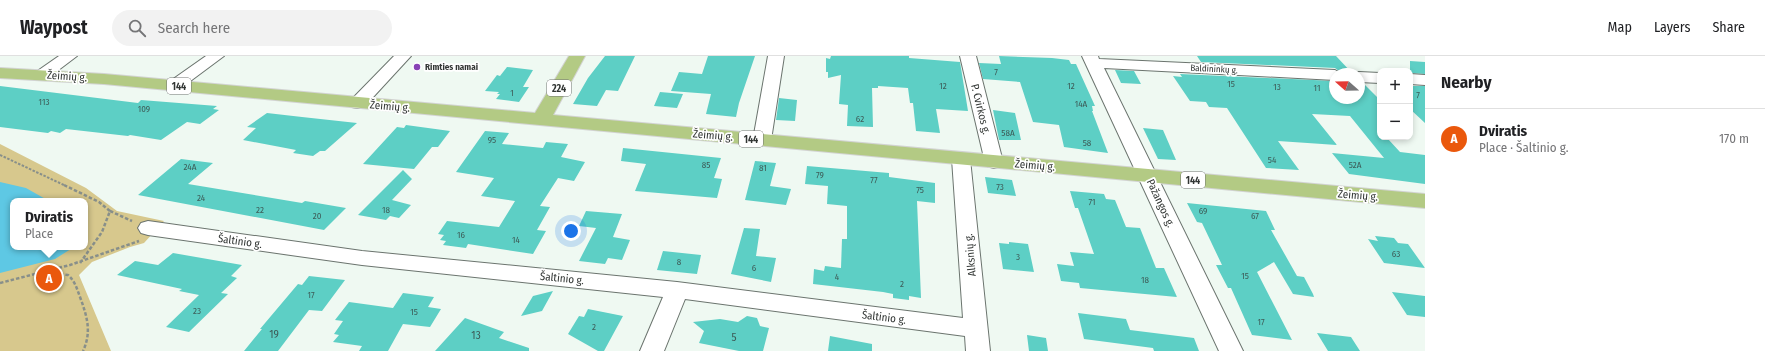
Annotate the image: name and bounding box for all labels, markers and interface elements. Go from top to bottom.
search box [112,10,392,46]
text: Waypost [20,16,88,39]
icon: search [126,17,148,39]
text: Search here [158,19,230,37]
text: Map [1608,19,1632,36]
text: Layers [1654,19,1690,36]
text: Share [1712,19,1745,36]
marker: Rimties namai [412,62,422,72]
place label: Rimties namai [425,62,478,72]
street label: Baldininkų g. [1190,63,1238,75]
house number: 7 [994,67,998,77]
street label: Žeimių g. [46,68,88,84]
north arrow [1329,68,1365,104]
map controls [1377,68,1413,140]
button: + [1377,68,1413,104]
text: Nearby [1441,72,1492,93]
road number: 144 [167,78,191,94]
house number: 15 [1227,79,1235,89]
road number: 224 [547,80,571,96]
house number: 12 [939,81,947,91]
house number: 12 [1067,81,1075,91]
house number: 13 [1273,82,1281,92]
street label: P. Cvirkos g. [968,83,993,136]
house number: 11 [1314,83,1320,93]
house number: 1 [510,88,514,98]
house number: 7 [1416,90,1420,100]
house number: 113 [39,97,49,107]
street label: Žeimių g. [369,97,411,115]
house number: 14A [1075,99,1088,109]
house number: 109 [138,104,150,114]
button: − [1377,104,1413,140]
house number: 62 [856,114,864,124]
text: Dviratis [1479,122,1527,140]
street label: Žeimių g. [692,126,734,144]
house number: 58A [1001,128,1015,138]
road number: 144 [739,131,763,147]
text: A [1450,131,1458,146]
text: 170 m [1719,131,1749,146]
house number: 95 [488,135,496,145]
house number: 58 [1083,138,1092,148]
text: Place · Šaltinio g. [1479,140,1569,155]
house number: 54 [1268,155,1277,165]
street label: Žeimių g. [1014,156,1056,174]
house number: 85 [702,160,710,170]
house number: 52A [1349,160,1362,170]
house number: 24A [184,162,197,172]
house number: 81 [759,163,767,173]
house number: 79 [816,170,824,180]
road number: 144 [1181,172,1205,188]
house number: 77 [870,175,878,185]
street label: Pažangos g. [1144,177,1177,229]
house number: 73 [996,182,1004,192]
house number: 75 [916,185,924,195]
street label: Žeimių g. [1337,186,1379,204]
house number: 24 [197,193,206,203]
house number: 71 [1088,197,1096,207]
popup [10,198,88,250]
house number: 22 [256,205,264,215]
house number: 18 [382,205,391,215]
house number: 69 [1199,206,1207,216]
text: Dviratis [25,208,73,226]
house number: 20 [313,211,322,221]
house number: 67 [1251,211,1259,221]
your location [561,221,581,241]
text: Place [25,226,53,241]
house number: 16 [457,230,466,240]
street label: Šaltinio g. [217,231,263,251]
street label: Alksnių g. [962,233,979,277]
house number: 14 [512,235,521,245]
house number: 63 [1392,249,1400,259]
house number: 3 [1016,252,1020,262]
house number: 8 [677,257,682,267]
pin: A [36,263,62,293]
house number: 6 [752,263,757,273]
street label: Šaltinio g. [539,269,585,287]
house number: 15 [1241,271,1249,281]
house number: 4 [835,272,840,282]
house number: 18 [1141,275,1150,285]
house number: 2 [900,279,904,289]
house number: 17 [307,290,315,300]
house number: 23 [193,306,201,316]
house number: 15 [410,307,418,317]
street label: Šaltinio g. [861,307,907,327]
house number: 17 [1257,317,1265,327]
house number: 2 [592,322,596,332]
house number: 19 [269,328,279,341]
house number: 13 [471,329,481,342]
house number: 5 [731,331,737,344]

